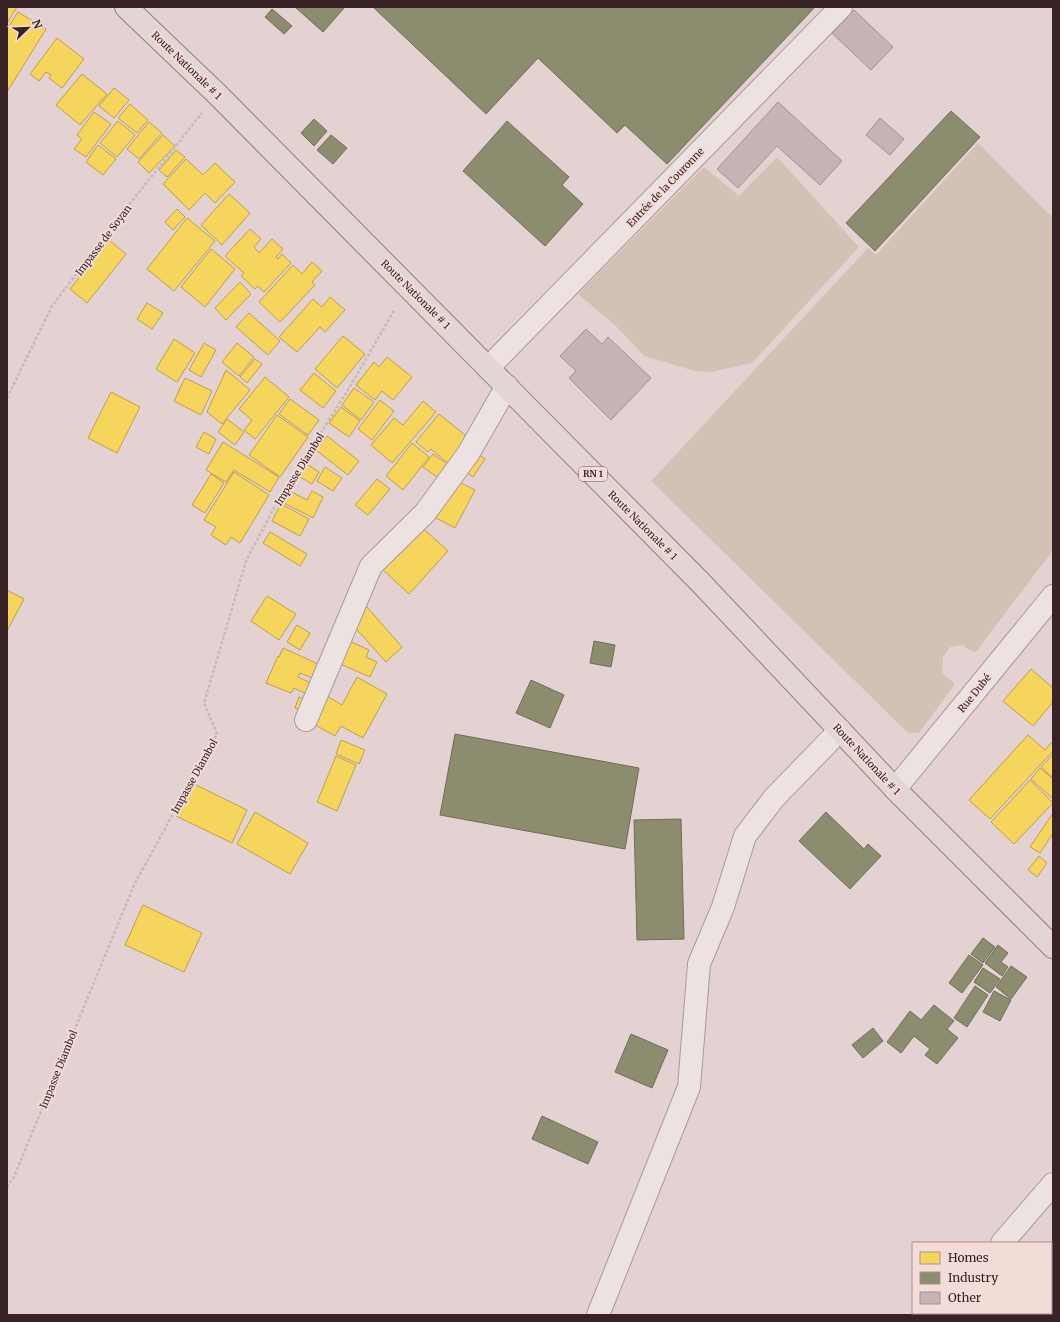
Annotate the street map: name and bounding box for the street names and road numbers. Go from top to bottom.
street label: Route Nationale # 1 [149,28,225,103]
street label: Entrée de la Couronne [624,145,707,230]
street label: Impasse de Soyan [72,202,135,278]
street label: Route Nationale # 1 [378,257,453,332]
street label: Impasse Diambol [272,430,327,508]
road number: RN 1 [579,467,607,481]
street label: Route Nationale # 1 [605,488,680,563]
street label: Rue Dubé [955,671,994,715]
street label: Route Nationale # 1 [830,721,903,798]
street label: Impasse Diambol [169,737,220,816]
street label: Impasse Diambol [37,1028,80,1110]

